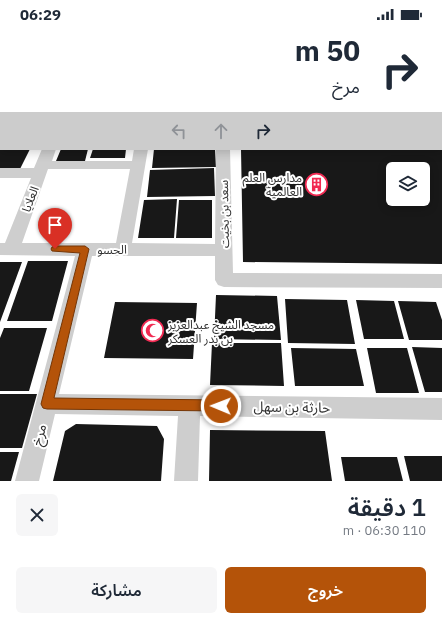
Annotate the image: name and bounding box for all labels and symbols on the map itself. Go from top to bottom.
place label: مدارس العلم العالمية [243,170,302,199]
building icon: مدارس العلم العالمية [304,171,330,197]
street label: سعد بن بخيت [216,180,232,248]
street label: العلايا [18,184,42,214]
pin [38,208,72,249]
street label: الحسو [97,242,127,257]
place label: مسجد الشيخ عبدالعزيز بن بدر العسكر [167,317,274,346]
mosque icon: مسجد الشيخ عبدالعزيز بن بدر العسكر [139,318,165,344]
position arrow [200,385,242,427]
street label: حارثة بن سهل [253,397,331,417]
street label: مرخ [28,422,52,448]

